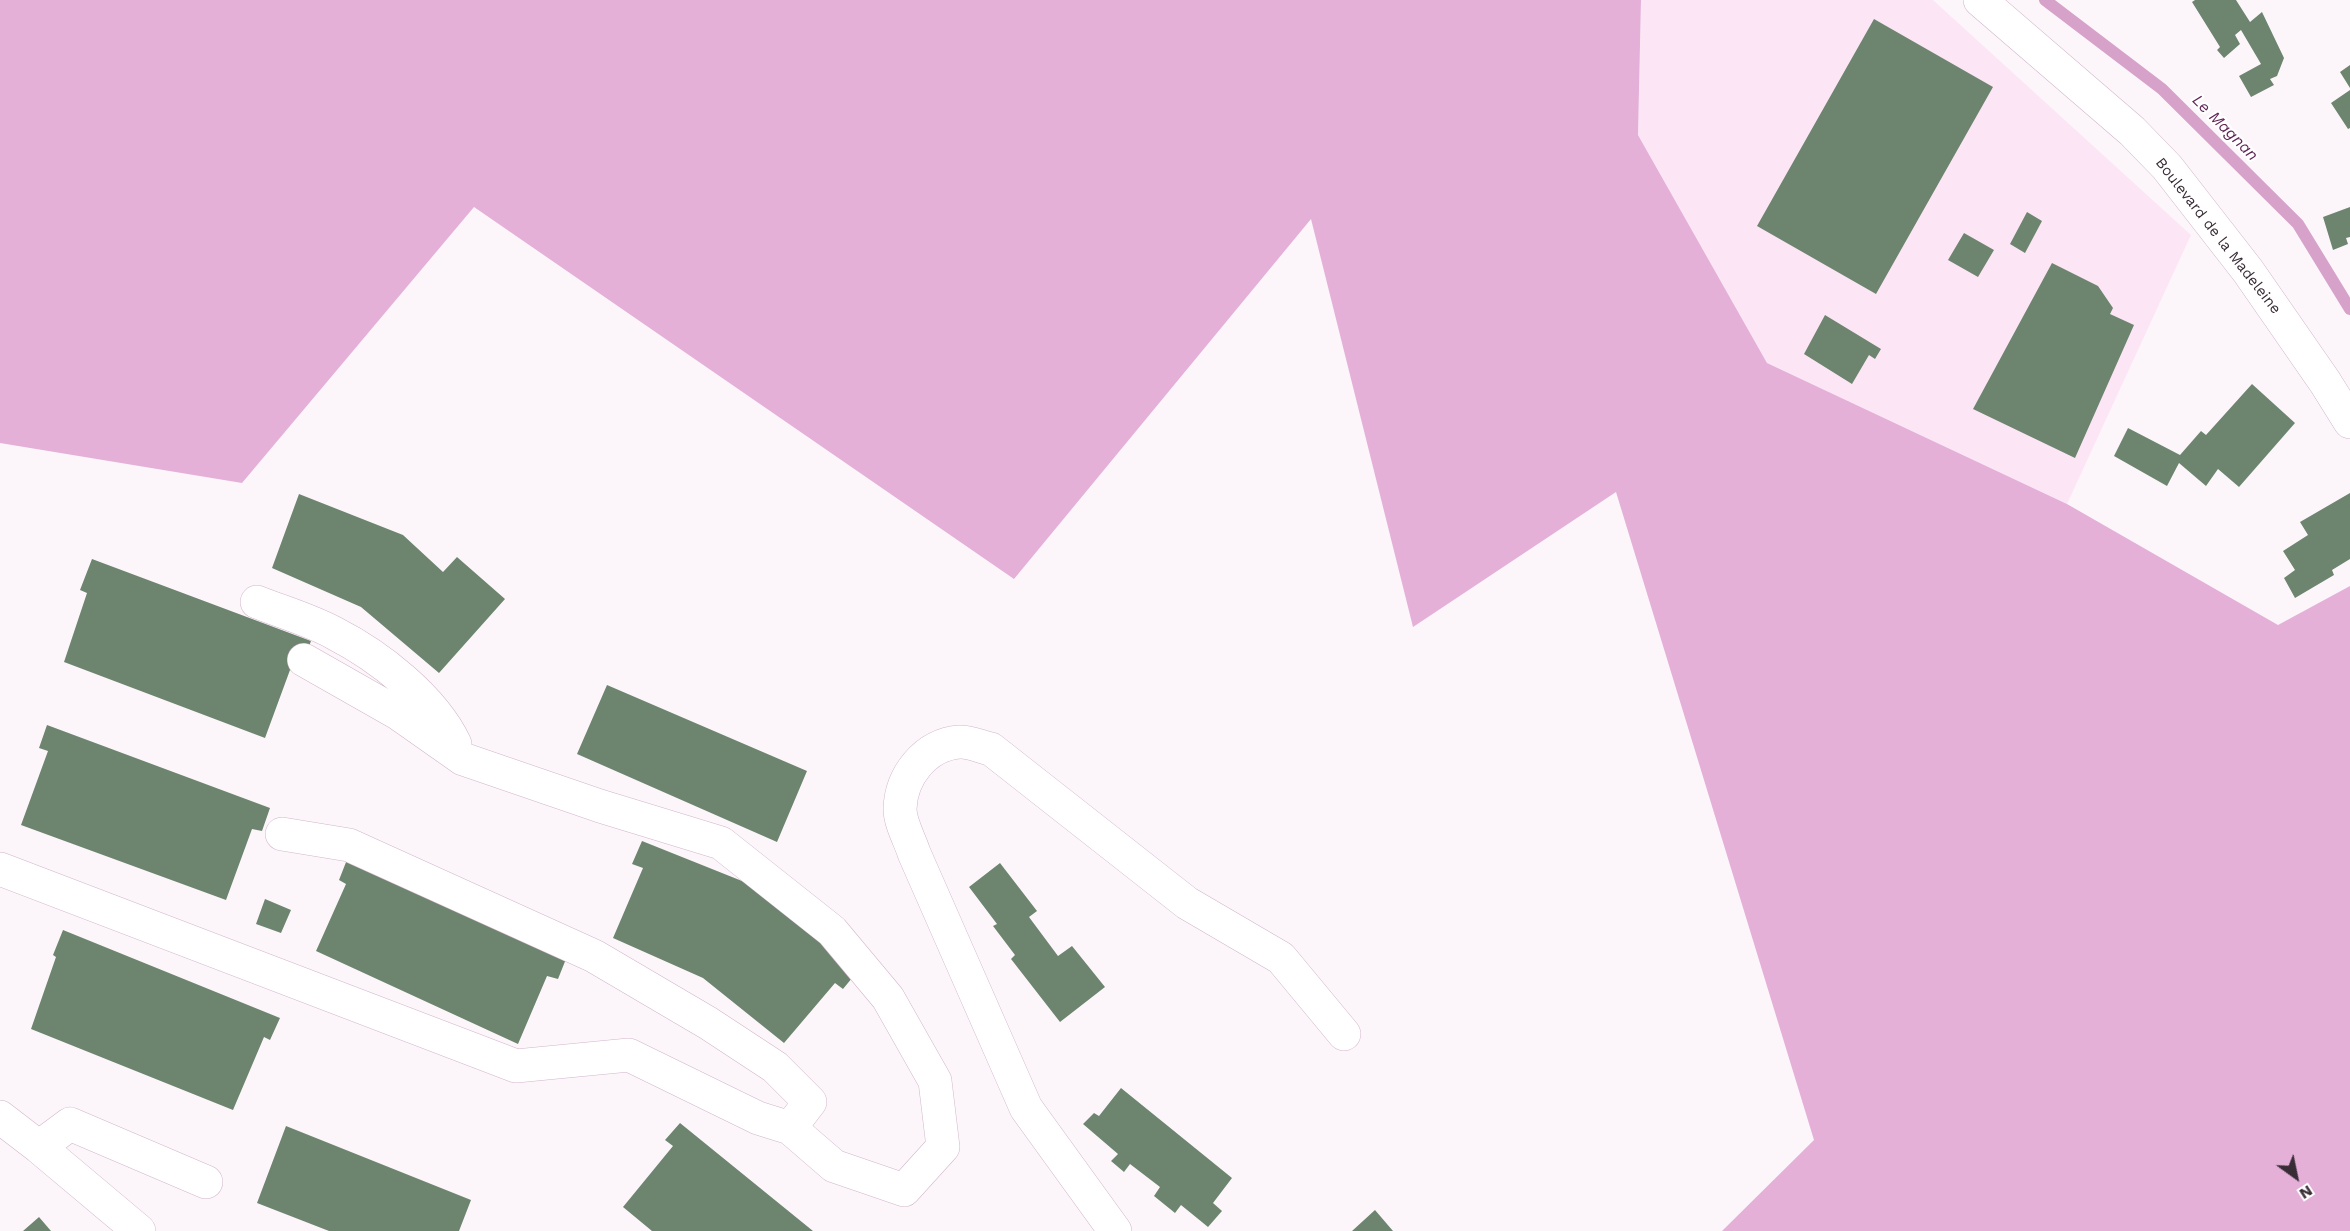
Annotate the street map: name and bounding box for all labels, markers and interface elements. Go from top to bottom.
water label: Le Magnan [2188,91,2262,165]
street label: Boulevard de la Madeleine [2151,154,2285,318]
north arrow [2266,1147,2326,1207]
text: N [2296,1181,2316,1204]

